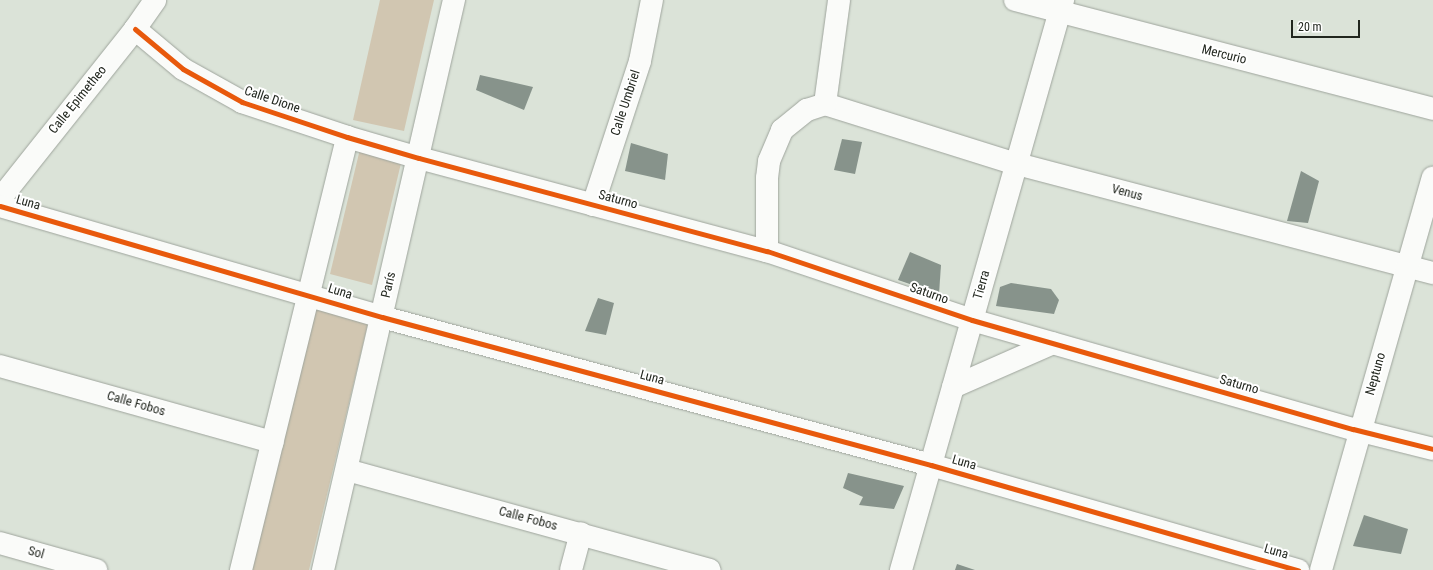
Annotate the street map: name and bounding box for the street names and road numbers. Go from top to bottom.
street label: Mercurio [1200,42,1248,68]
street label: Calle Epimetheo [46,63,110,137]
street label: Calle Umbriel [608,68,644,138]
street label: Calle Dione [242,83,302,117]
street label: Venus [1110,181,1144,205]
street label: Saturno [597,187,639,213]
street label: Luna [14,192,42,214]
street label: Tierra [970,269,994,301]
street label: París [378,270,400,300]
street label: Saturno [908,280,950,308]
street label: Luna [326,281,354,303]
street label: Neptuno [1363,351,1389,397]
street label: Luna [638,367,666,389]
street label: Saturno [1218,372,1260,398]
street label: Calle Fobos [105,388,167,420]
street label: Luna [950,452,978,474]
street label: Calle Fobos [497,504,559,534]
street label: Luna [1262,541,1290,563]
street label: Sol [26,543,46,563]

